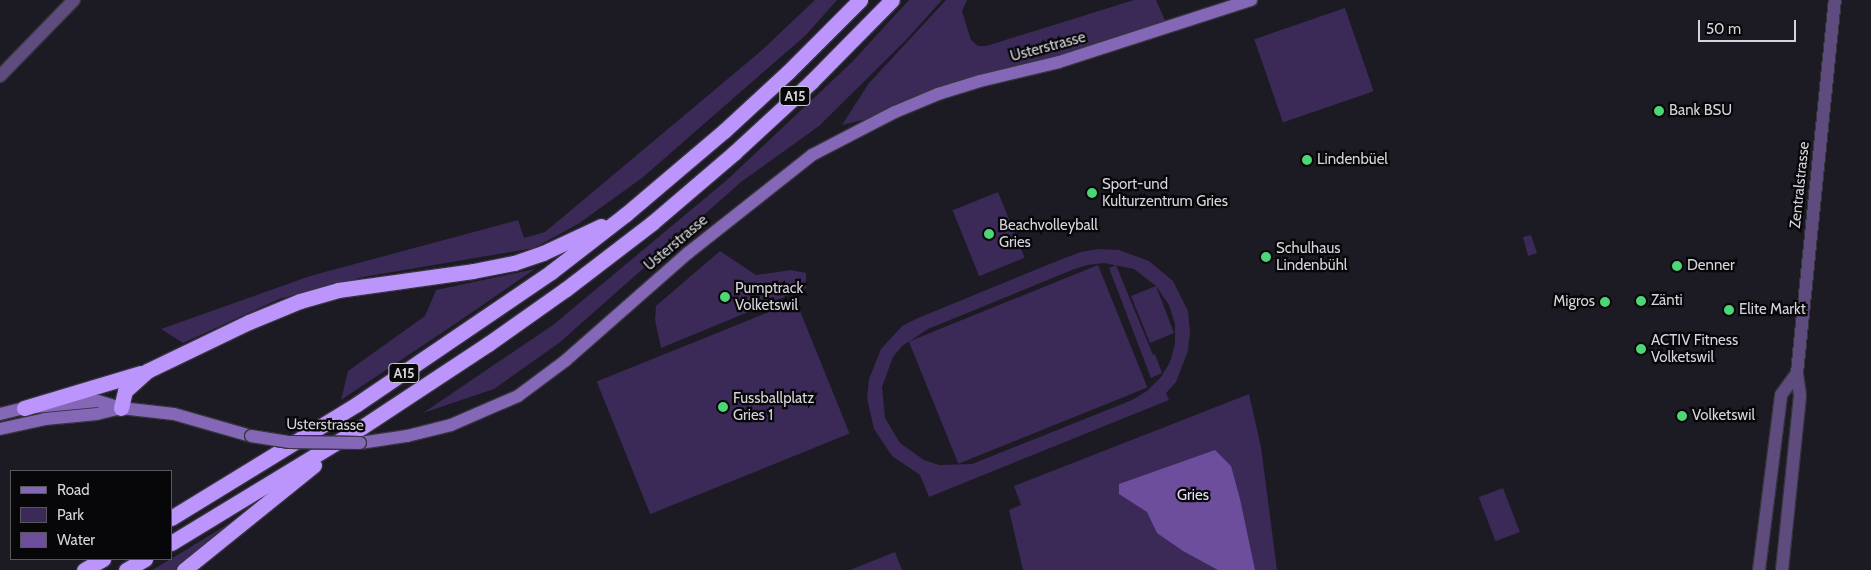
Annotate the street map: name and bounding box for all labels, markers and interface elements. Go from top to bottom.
scale bar [1701,10,1798,42]
text: 50 m [1706,20,1741,38]
street label: Usterstrasse [1008,28,1088,66]
road number: A15 [779,84,811,108]
place label: Bank BSU [1669,102,1732,120]
marker: Bank BSU [1653,105,1665,117]
street label: Zentralstrasse [1786,141,1814,229]
place label: Lindenbüel [1317,151,1388,169]
marker: Lindenbüel [1301,154,1313,166]
place label: Sport-und Kulturzentrum Gries [1102,175,1228,210]
marker: Sport-und Kulturzentrum Gries [1086,187,1098,199]
street label: Usterstrasse [641,211,711,275]
place label: Beachvolleyball Gries [999,216,1098,251]
marker: Beachvolleyball Gries [983,228,995,240]
place label: Schulhaus Lindenbühl [1276,239,1347,274]
marker: Schulhaus Lindenbühl [1260,251,1272,263]
place label: Denner [1687,257,1735,275]
marker: Denner [1671,260,1683,272]
place label: Pumptrack Volketswil [735,279,803,314]
marker: Pumptrack Volketswil [719,291,731,303]
place label: Zänti [1651,292,1683,310]
place label: Migros [1553,293,1595,311]
marker: Zänti [1635,295,1647,307]
marker: Migros [1599,296,1611,308]
place label: Elite Markt [1739,301,1806,319]
marker: Elite Markt [1723,304,1735,316]
place label: ACTIV Fitness Volketswil [1651,331,1738,366]
marker: ACTIV Fitness Volketswil [1635,343,1647,355]
road number: A15 [388,362,420,384]
place label: Fussballplatz Gries 1 [733,389,814,424]
marker: Fussballplatz Gries 1 [717,401,729,413]
place label: Volketswil [1692,407,1755,425]
marker: Volketswil [1676,410,1688,422]
street label: Usterstrasse [286,415,364,435]
legend [10,470,172,560]
text: Road [57,481,90,499]
park label: Gries [1177,487,1209,505]
text: Park [57,506,84,524]
text: Water [57,531,95,549]

